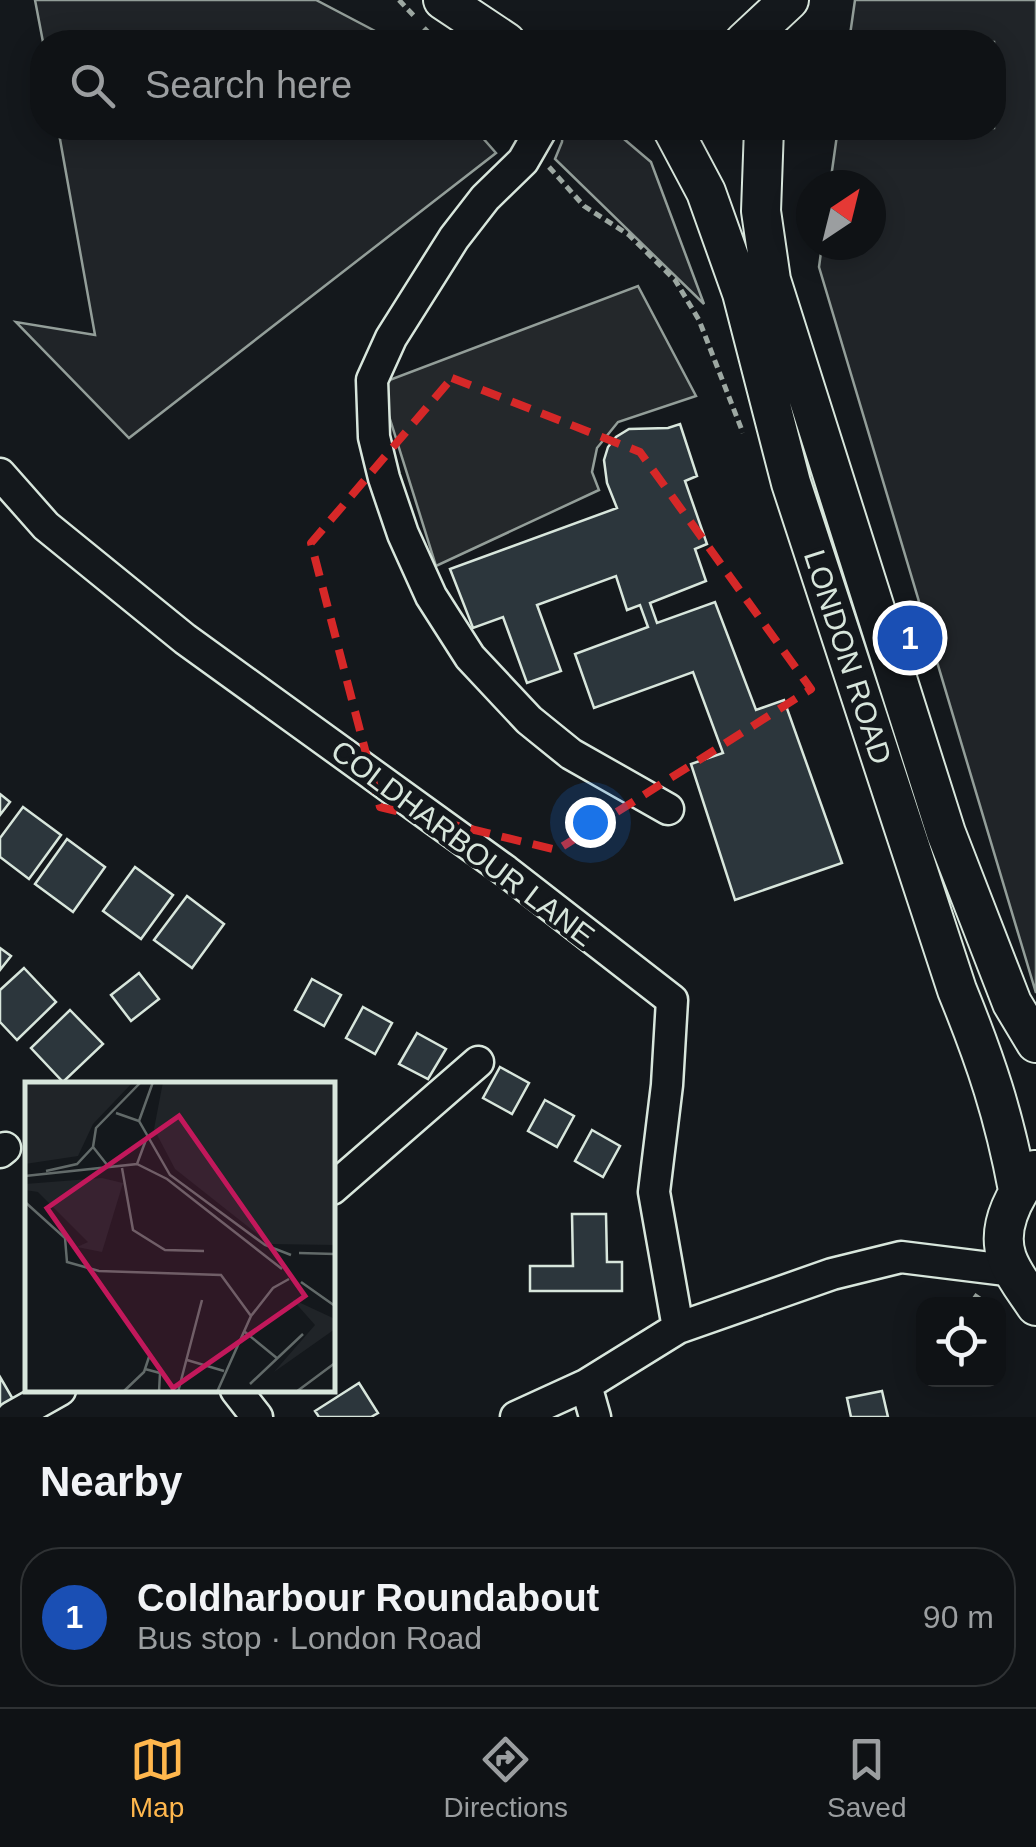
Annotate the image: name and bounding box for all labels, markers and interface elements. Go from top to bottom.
search box [30,30,1006,140]
icon: search [65,58,120,113]
text: Search here [145,64,352,106]
north arrow [796,170,886,260]
street label: LONDON ROAD [798,546,898,768]
pin: 1 [878,600,942,676]
street label: COLDHARBOUR LANE [325,734,601,952]
your location [565,797,616,848]
inset map [25,1082,335,1392]
map controls [916,1297,1006,1387]
button: locate [916,1297,1006,1387]
text: Nearby [40,1458,182,1505]
text: Coldharbour Roundabout [137,1577,599,1619]
text: 1 [66,1599,83,1635]
text: 90 m [923,1599,994,1635]
text: Bus stop · London Road [137,1620,482,1656]
tab: Map [130,1732,185,1824]
tab: Directions [444,1732,568,1824]
tab: Saved [827,1732,906,1824]

